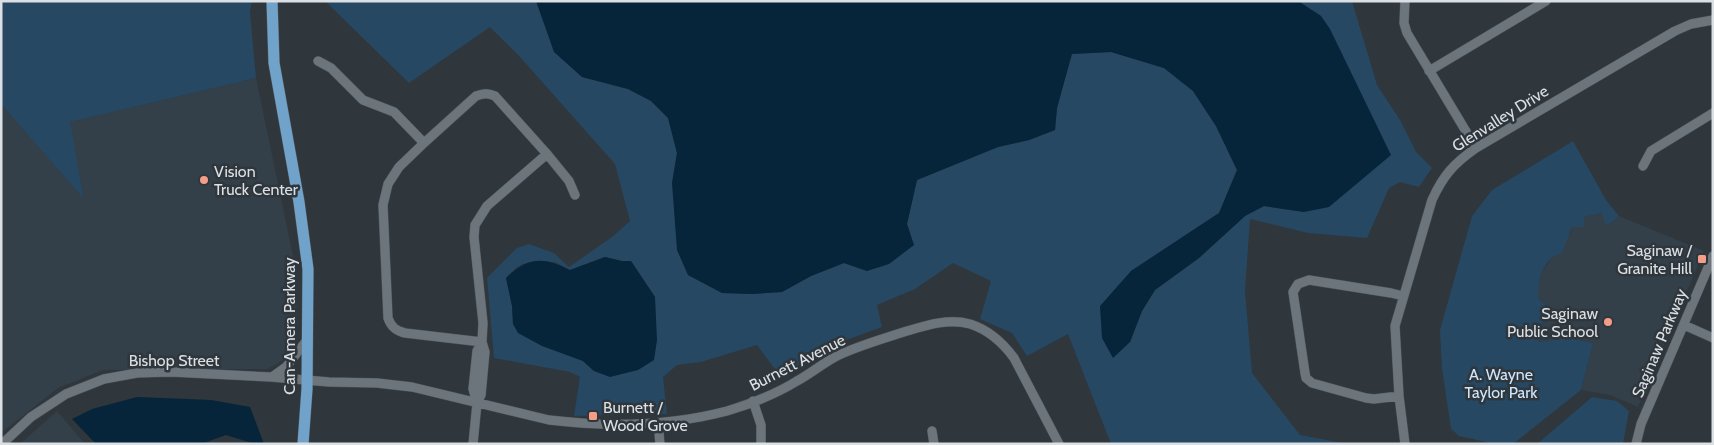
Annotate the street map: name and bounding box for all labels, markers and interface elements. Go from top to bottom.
street label: Glenvalley Drive [1449,81,1552,156]
place label: Vision Truck Center [214,162,299,199]
marker: Vision Truck Center [198,174,210,186]
place label: Saginaw / Granite Hill [1617,241,1693,278]
marker: Saginaw / Granite Hill [1696,253,1708,265]
street label: Can-Amera Parkway [280,257,299,395]
street label: Saginaw Parkway [1628,286,1691,400]
place label: Saginaw Public School [1507,304,1598,341]
marker: Saginaw Public School [1602,316,1614,328]
street label: Burnett Avenue [746,330,848,395]
street label: Bishop Street [129,351,220,370]
park label: A. Wayne Taylor Park [1465,365,1538,402]
place label: Burnett / Wood Grove [603,398,688,435]
marker: Burnett / Wood Grove [587,410,599,422]

